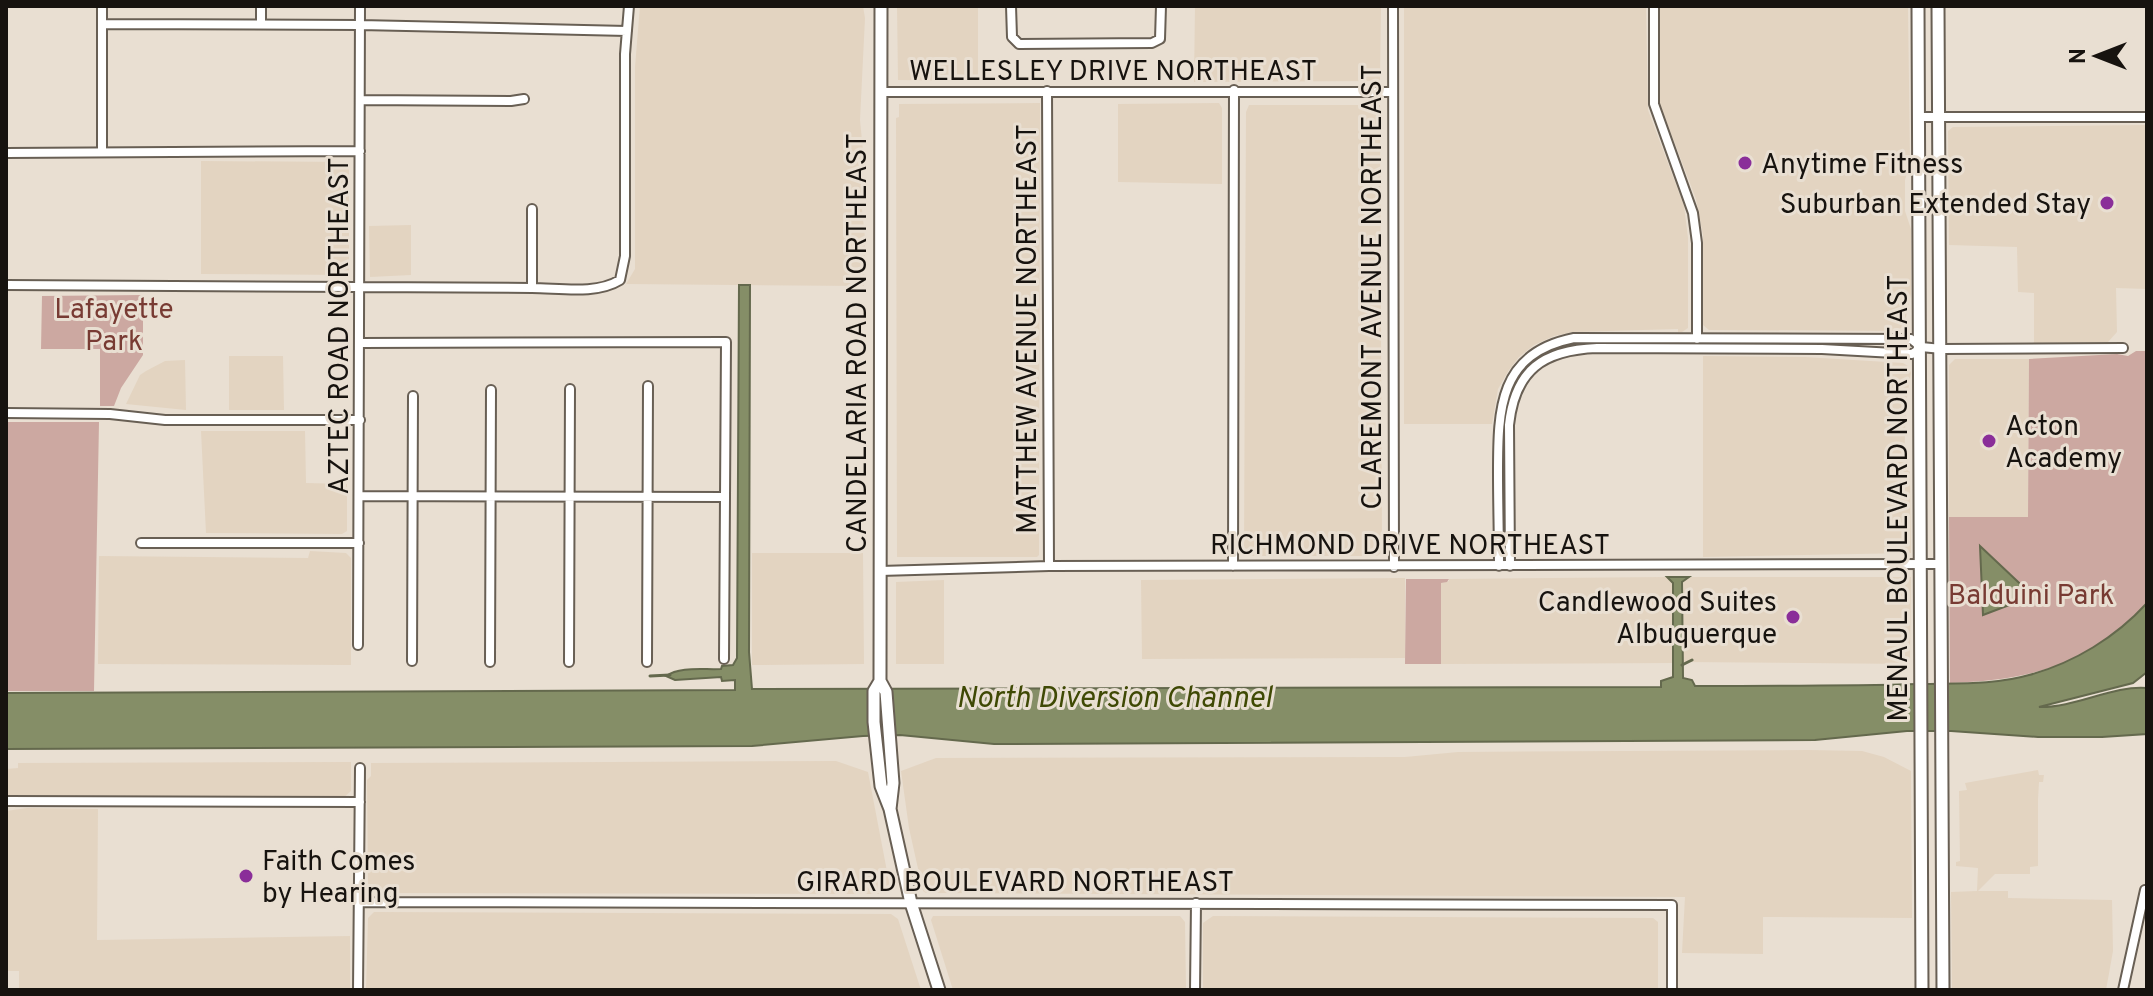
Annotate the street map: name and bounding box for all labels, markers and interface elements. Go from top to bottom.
north arrow [2057,16,2137,96]
text: N [2066,48,2093,64]
street label: WELLESLEY DRIVE NORTHEAST [909,55,1317,91]
street label: CLAREMONT AVENUE NORTHEAST [1356,64,1392,510]
street label: MATTHEW AVENUE NORTHEAST [1011,124,1047,534]
street label: CANDELARIA ROAD NORTHEAST [841,133,877,553]
place label: Anytime Fitness [1761,148,1963,184]
marker: Anytime Fitness [1736,154,1754,172]
street label: AZTEC ROAD NORTHEAST [323,157,359,495]
place label: Suburban Extended Stay [1780,188,2091,224]
marker: Suburban Extended Stay [2098,194,2116,212]
street label: MENAUL BOULEVARD NORTHEAST [1882,274,1918,722]
park label: Lafayette Park [54,293,174,361]
place label: Acton Academy [2005,410,2122,478]
marker: Acton Academy [1980,432,1998,450]
street label: RICHMOND DRIVE NORTHEAST [1210,529,1610,565]
park label: Balduini Park [1948,579,2114,615]
place label: Candlewood Suites Albuquerque [1538,586,1777,654]
marker: Candlewood Suites Albuquerque [1784,608,1802,626]
water label: North Diversion Channel [956,681,1273,718]
place label: Faith Comes by Hearing [262,845,416,913]
street label: GIRARD BOULEVARD NORTHEAST [796,866,1234,902]
marker: Faith Comes by Hearing [237,867,255,885]

